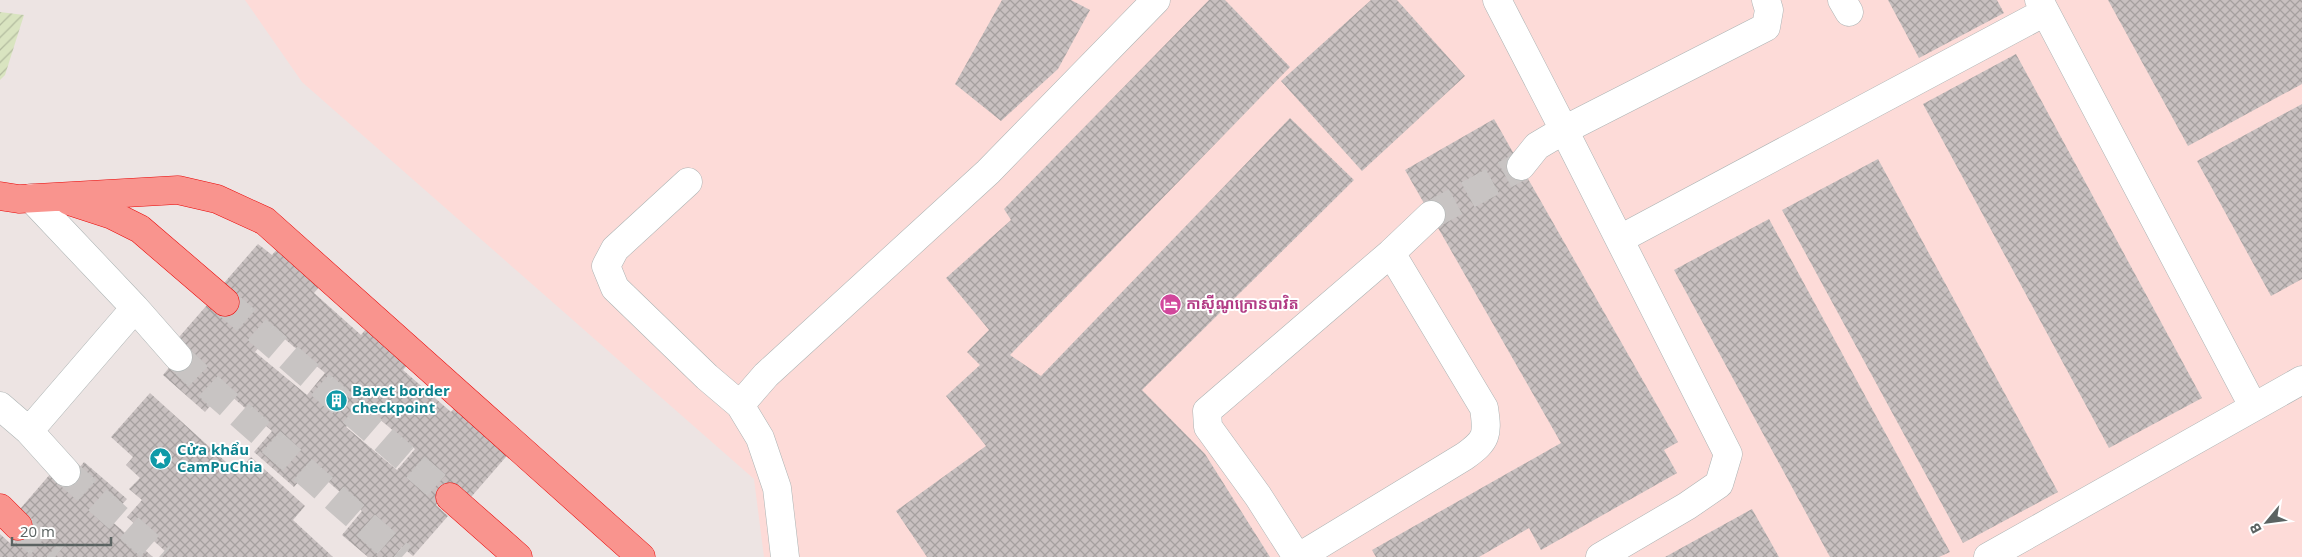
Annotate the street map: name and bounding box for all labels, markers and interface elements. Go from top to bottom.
hotel icon: កាស៊ីណូក្រោនបាវិត [1158,292,1182,316]
place label: កាស៊ីណូក្រោនបាវិត [1186,293,1299,314]
place label: Bavet border checkpoint [352,380,450,417]
building icon: Bavet border checkpoint [324,388,348,412]
place label: Cửa khẩu CamPuChia [177,439,263,476]
place icon: Cửa khẩu CamPuChia [149,447,173,471]
north arrow [2242,497,2292,547]
scale bar [12,514,111,546]
text: B [2245,520,2266,537]
text: 20 m [20,521,55,541]

